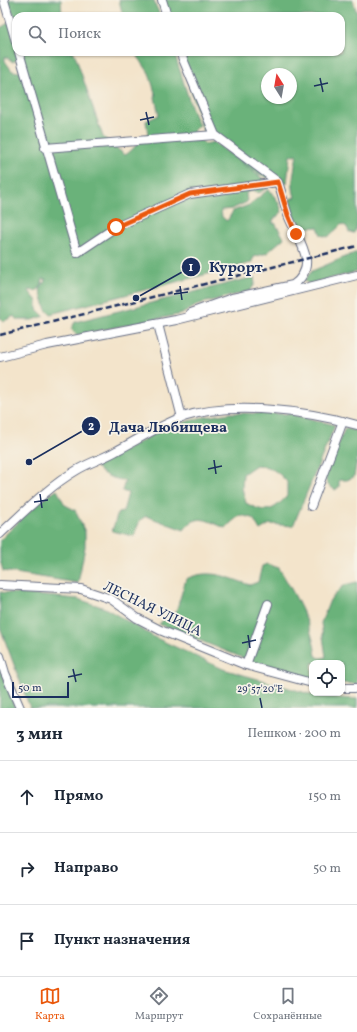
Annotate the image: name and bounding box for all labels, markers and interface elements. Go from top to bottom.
search box [12,12,345,56]
icon: search [26,23,48,45]
text: Поиск [58,24,101,45]
north arrow [261,68,297,104]
route start [107,218,125,236]
route end [287,225,305,243]
callout: Курорт [181,254,271,281]
text: Курорт [209,258,264,279]
text: 1 [189,260,194,276]
callout: Дача Любищева [81,413,236,440]
text: Дача Любищева [109,418,227,439]
text: 2 [88,419,94,435]
street label: ЛЕСНАЯ УЛИЦА [100,577,205,642]
map controls [309,660,345,696]
button: locate [309,660,345,696]
scale bar [12,680,69,699]
text: 50 m [18,681,42,696]
text: 29°57'20"E [237,682,283,696]
text: 3 мин [16,723,63,746]
text: Пешком · 200 m [247,725,341,743]
icon: ahead [16,786,38,808]
text: Прямо [54,786,103,807]
text: 150 m [308,788,341,806]
icon: right [16,858,38,880]
text: Направо [54,858,118,879]
text: 50 m [313,860,341,878]
icon: arrive [16,930,38,952]
text: Пункт назначения [54,930,190,951]
tab: Карта [35,985,65,1024]
tab: Маршрут [135,985,183,1024]
tab: Сохранённые [253,985,322,1024]

